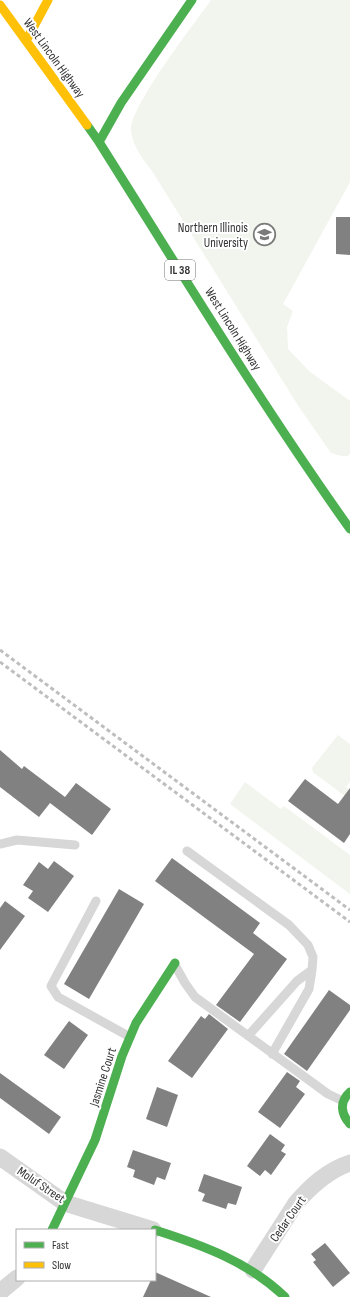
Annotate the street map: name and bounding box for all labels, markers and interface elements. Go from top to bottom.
street label: West Lincoln Highway [20,15,88,101]
place label: Northern Illinois University [178,220,248,251]
school or university icon: Northern Illinois University [251,222,277,248]
road number: IL 38 [165,260,195,280]
street label: West Lincoln Highway [201,285,265,373]
street label: Jasmine Court [86,1046,120,1109]
street label: Moluf Street [14,1163,68,1207]
street label: Cedar Court [266,1193,310,1245]
legend [16,1229,156,1281]
text: Fast [52,1238,69,1253]
text: Slow [52,1258,71,1273]

